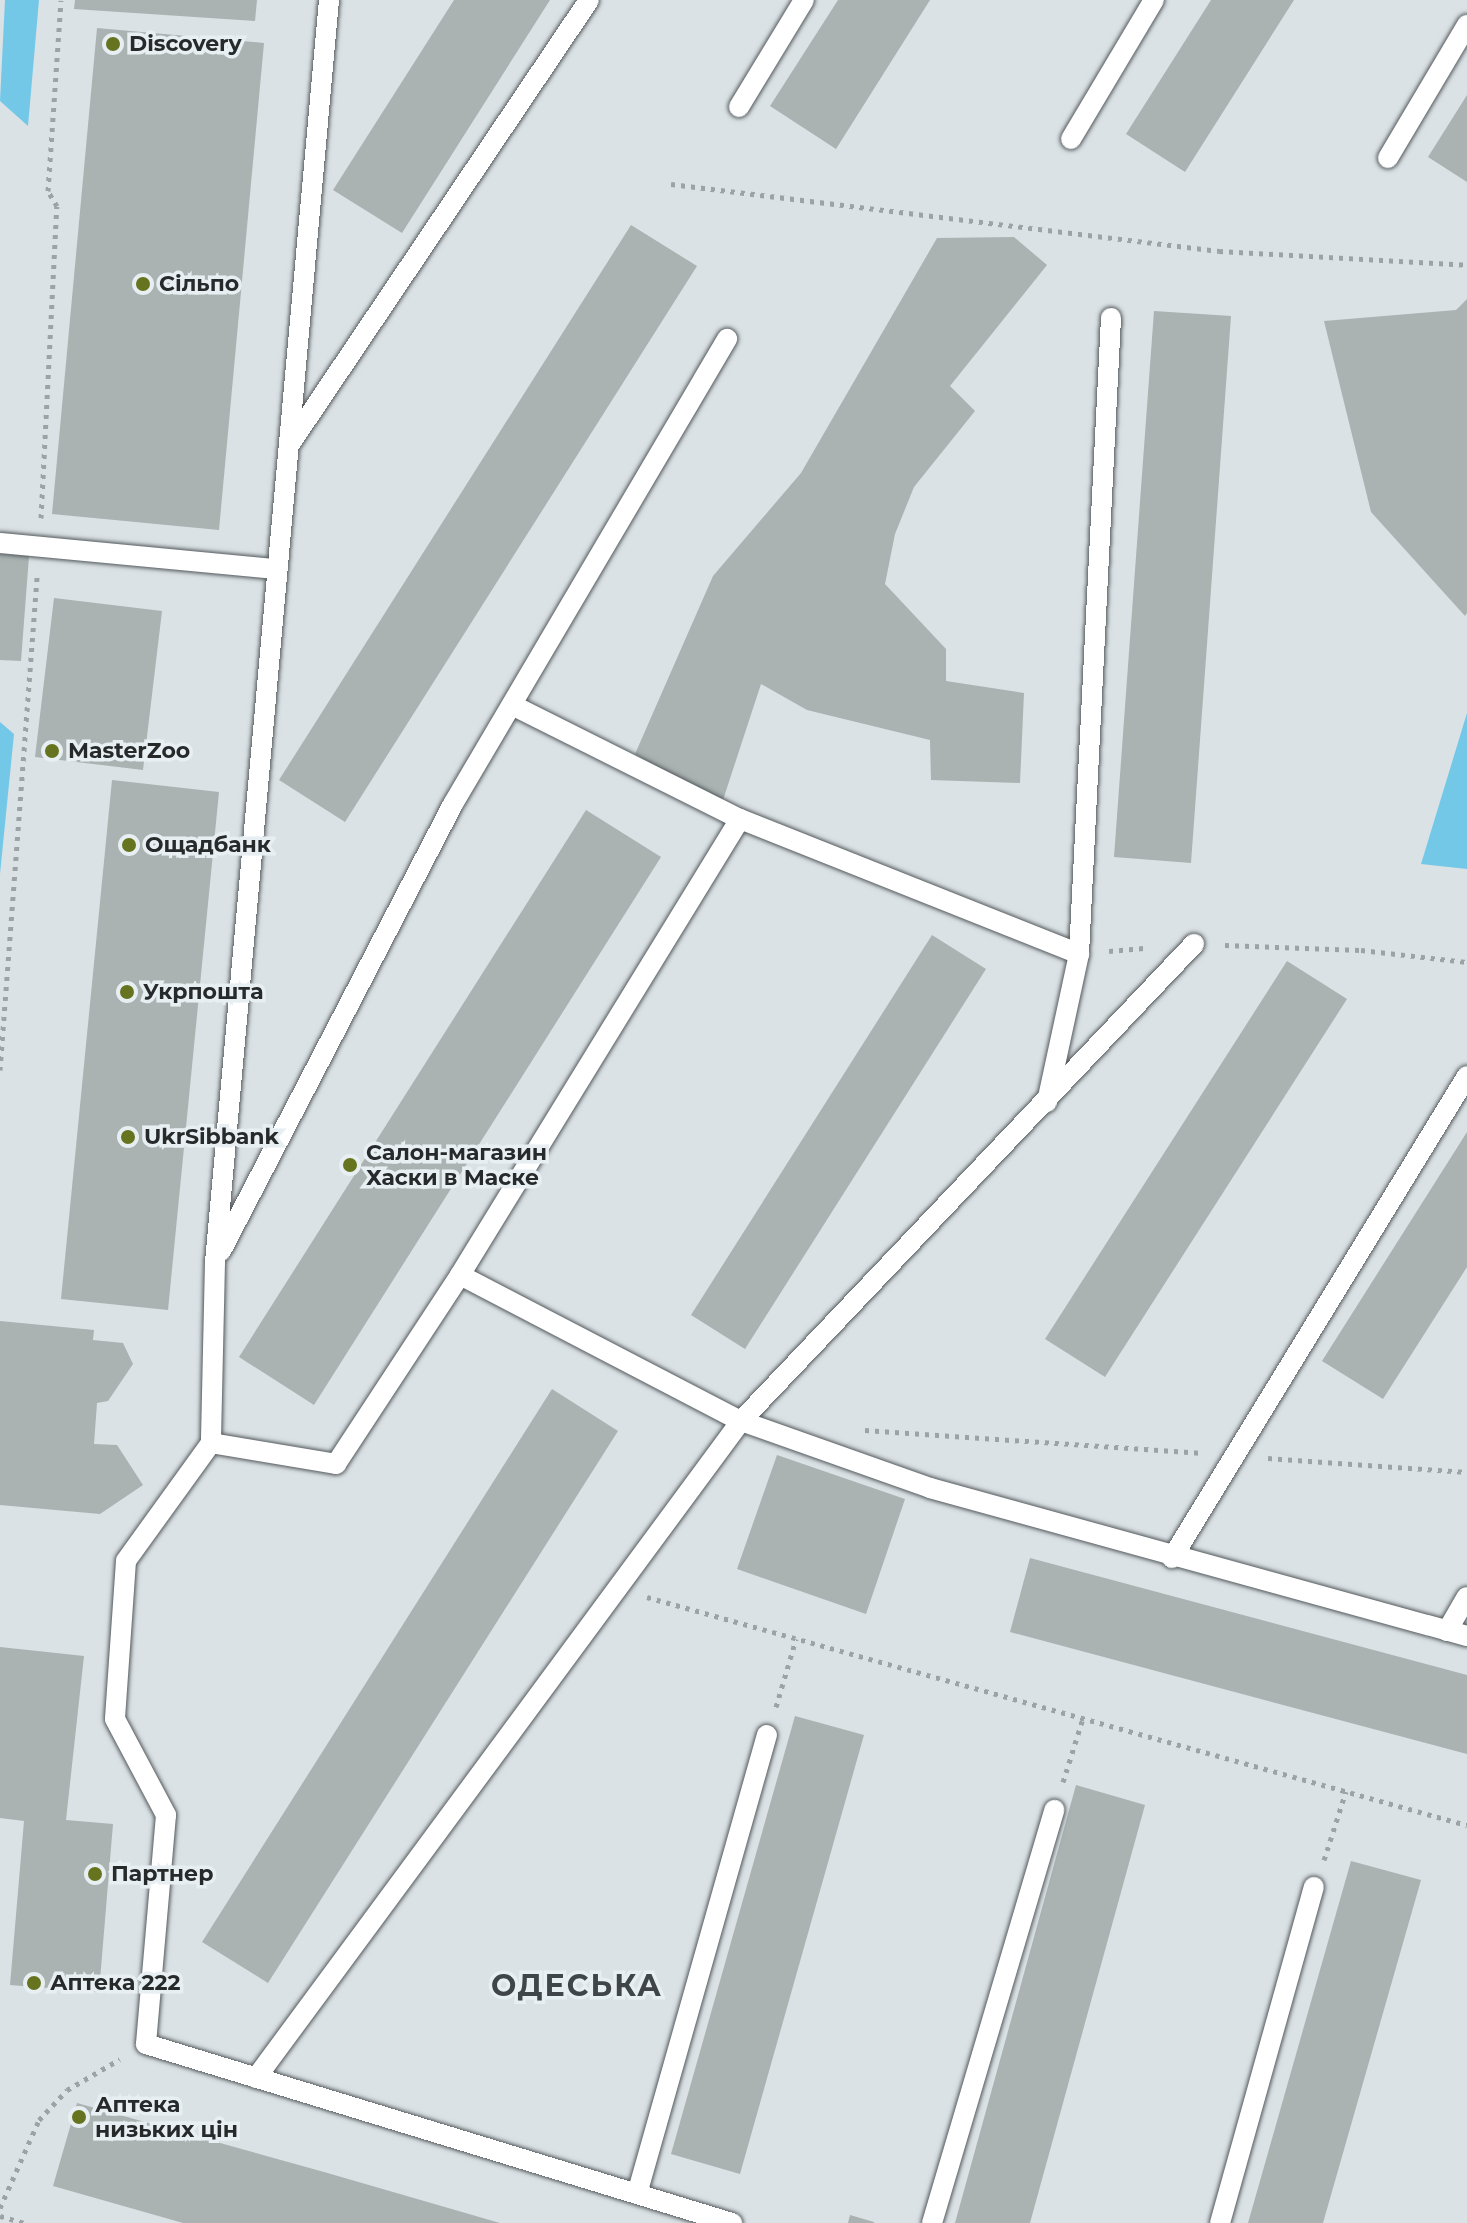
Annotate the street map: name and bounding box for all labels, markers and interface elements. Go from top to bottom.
place label: Discovery [129,31,242,57]
marker: Discovery [104,35,122,53]
place label: Сільпо [159,271,239,297]
marker: Сільпо [134,275,152,293]
place label: MasterZoo [68,738,190,764]
marker: MasterZoo [43,742,61,760]
place label: Ощадбанк [145,832,271,858]
marker: Ощадбанк [120,836,138,854]
place label: Укрпошта [143,979,263,1005]
marker: Укрпошта [118,983,136,1001]
place label: UkrSibbank [144,1124,279,1150]
marker: UkrSibbank [119,1128,137,1146]
place label: Салон-магазин Хаски в Маске [366,1139,547,1190]
marker: Салон-магазин Хаски в Маске [341,1156,359,1174]
place label: Партнер [111,1861,213,1887]
marker: Партнер [86,1865,104,1883]
district label: ОДЕСЬКА [491,1968,663,2004]
place label: Аптека 222 [50,1970,180,1996]
marker: Аптека 222 [25,1974,43,1992]
place label: Аптека низьких цін [95,2091,238,2142]
marker: Аптека низьких цін [70,2108,88,2126]

